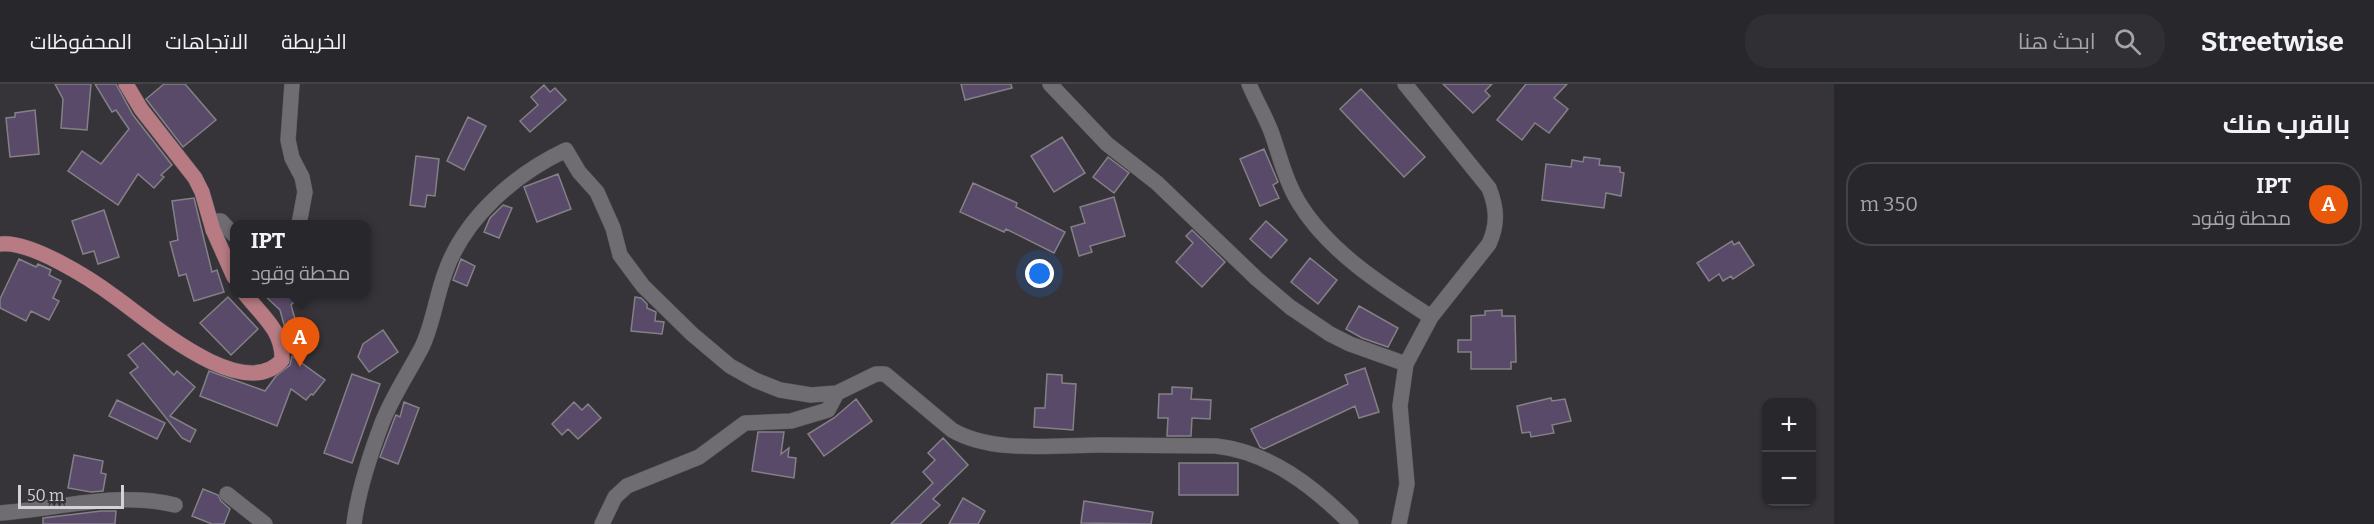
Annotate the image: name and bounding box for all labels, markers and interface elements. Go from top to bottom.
search box [1745,14,2165,68]
icon: search [2111,25,2144,58]
text: Streetwise [2201,25,2344,58]
text: ابحث هنا [2018,28,2096,55]
text: المحفوظات [30,29,132,55]
text: الاتجاهات [165,29,248,55]
text: الخريطة [281,29,347,55]
text: بالقرب منك [2223,109,2350,140]
text: IPT [2256,172,2291,199]
text: 350 m [1860,192,1918,216]
text: A [2321,192,2336,216]
text: محطة وقود [2191,206,2291,230]
popup [230,220,371,298]
text: IPT [251,227,285,254]
your location [1025,259,1054,288]
text: محطة وقود [251,261,350,285]
pin: A [280,318,320,367]
map controls [1762,398,1816,506]
button: + [1762,398,1816,452]
button: − [1762,452,1816,506]
scale bar [18,482,124,510]
text: 50 m [27,486,64,505]

